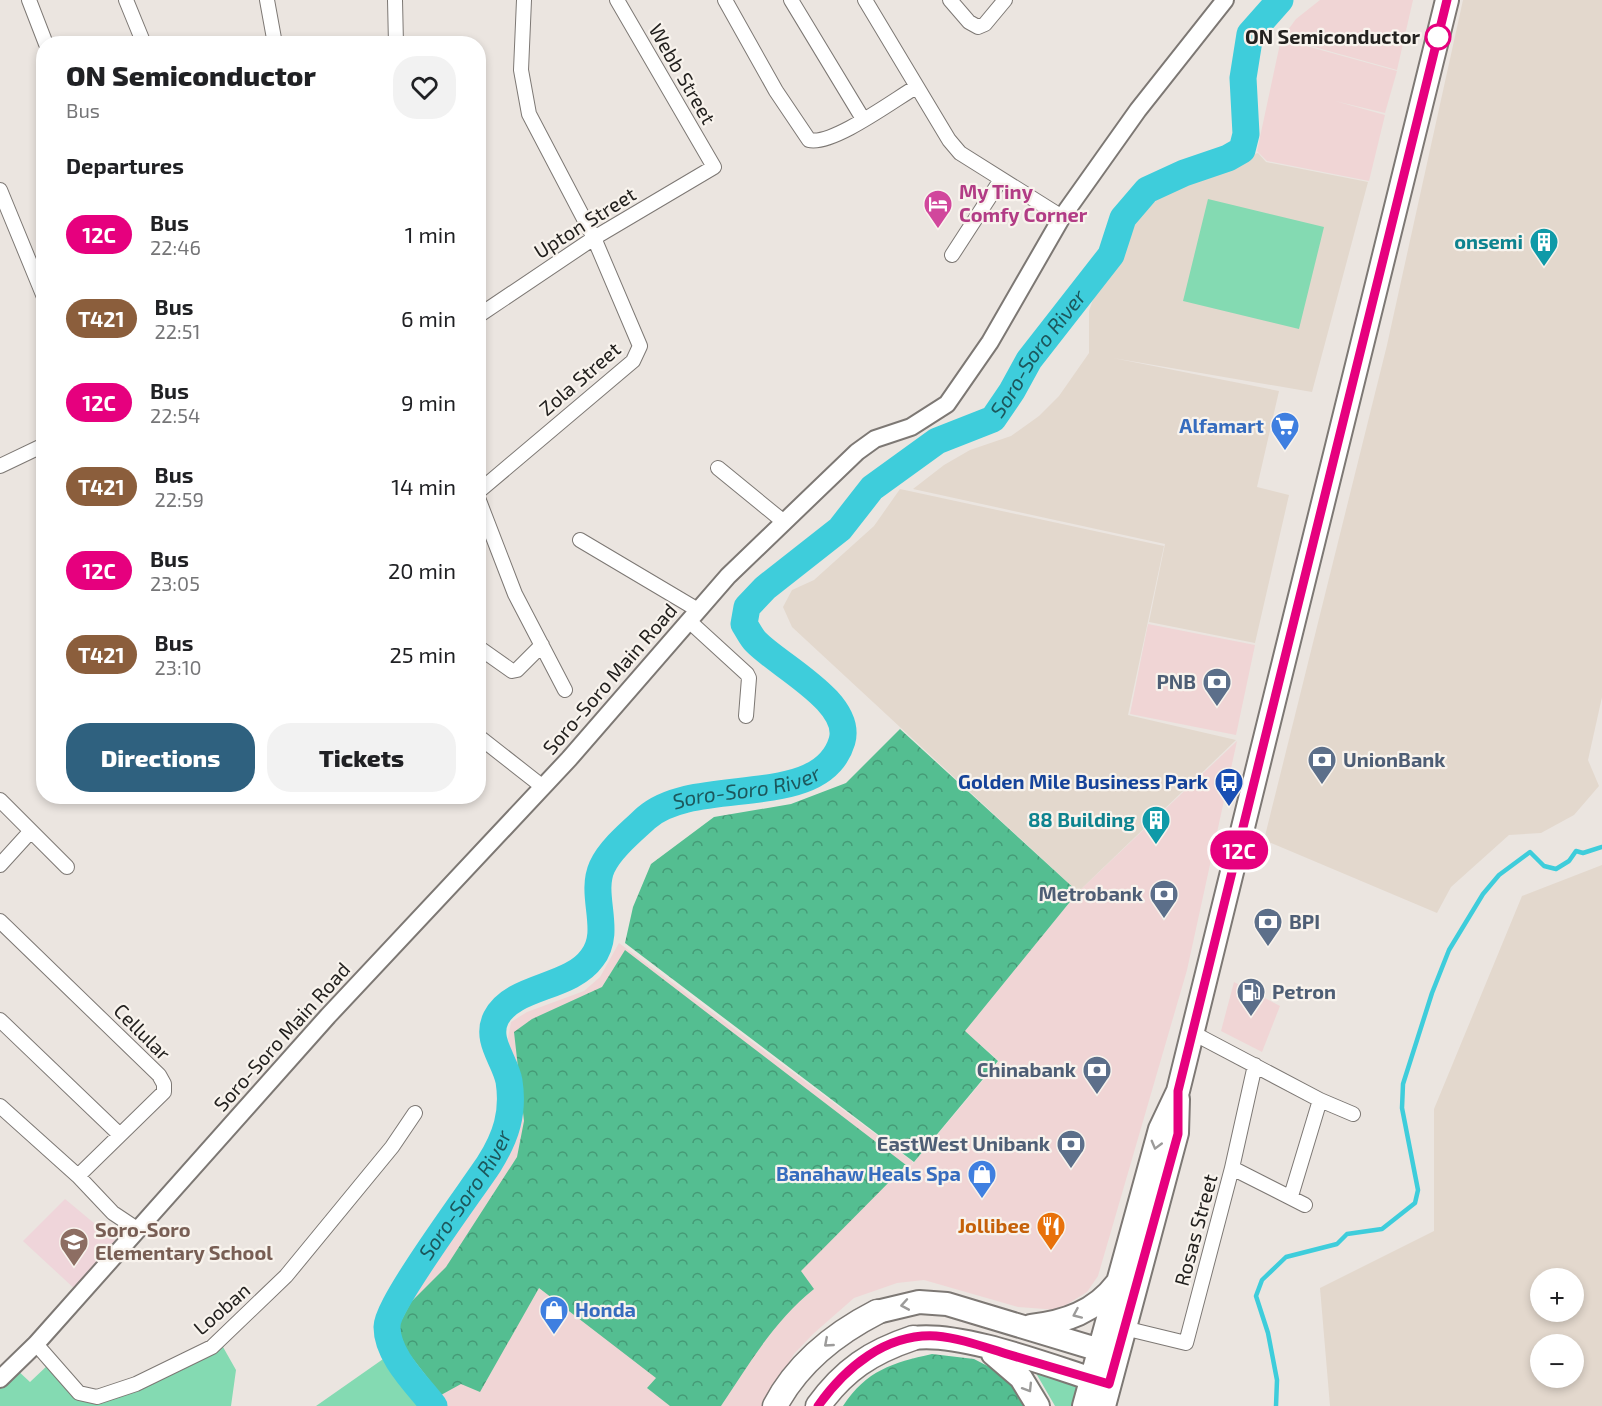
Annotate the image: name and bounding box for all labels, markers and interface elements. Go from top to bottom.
street label: Webb Street [644,19,721,128]
place label: ON Semiconductor [1245,24,1420,48]
marker: ON Semiconductor [1425,24,1451,50]
button: heart [393,56,456,119]
text: ON Semiconductor [66,58,316,92]
text: Bus [66,98,100,122]
text: Departures [66,152,184,178]
place label: My Tiny Comfy Corner [959,179,1088,227]
street label: Upton Street [529,181,640,263]
hotel icon: My Tiny Comfy Corner [922,188,954,230]
text: Bus [150,209,189,235]
text: 1 min [405,221,456,247]
text: 12C [82,222,116,247]
building icon: onsemi [1528,226,1560,268]
place label: onsemi [1454,229,1523,253]
text: 22:46 [150,235,201,259]
water label: Soro-Soro River [984,283,1091,421]
text: Bus [155,293,193,319]
text: 6 min [401,305,456,331]
text: T421 [78,306,125,331]
text: 22:51 [155,319,200,343]
street label: Zola Street [534,336,625,420]
text: Bus [150,377,189,403]
text: 9 min [401,389,456,415]
text: 12C [82,390,116,415]
text: 22:54 [150,403,200,427]
supermarket icon: Alfamart [1269,410,1301,452]
place label: Alfamart [1179,413,1264,437]
text: Bus [155,461,193,487]
text: 14 min [391,473,456,499]
text: T421 [78,474,125,499]
text: 22:59 [155,487,204,511]
text: Bus [150,545,189,571]
text: 20 min [388,557,456,583]
text: 12C [82,558,116,583]
text: 23:05 [150,571,200,595]
street label: Soro-Soro Main Road [537,598,681,759]
text: Bus [155,629,193,655]
text: 25 min [389,641,456,667]
text: T421 [78,642,125,667]
text: 23:10 [155,655,202,679]
bank icon: PNB [1201,666,1233,708]
place label: PNB [1156,669,1196,693]
button: Directions [66,723,255,792]
button: Tickets [267,723,456,792]
bank icon: UnionBank [1306,744,1338,786]
place label: UnionBank [1343,747,1446,771]
water label: Soro-Soro River [669,759,825,814]
bus stop icon: Golden Mile Business Park [1213,766,1245,808]
place label: Golden Mile Business Park [958,769,1209,793]
building icon: 88 Building [1140,804,1172,846]
place label: 88 Building [1028,807,1135,831]
line badge: 12C [1204,830,1274,870]
text: 12C [1222,838,1256,863]
bank icon: Metrobank [1148,878,1180,920]
place label: Metrobank [1039,881,1144,905]
bank icon: BPI [1252,906,1284,948]
place label: BPI [1289,909,1320,933]
street label: Soro-Soro Main Road [208,957,354,1116]
fuel station icon: Petron [1235,976,1267,1018]
place label: Petron [1272,979,1336,1003]
street label: Cellular [109,998,176,1065]
bank icon: Chinabank [1081,1054,1113,1096]
place label: Chinabank [977,1057,1077,1081]
water label: Soro-Soro River [412,1126,516,1264]
bank icon: EastWest Unibank [1055,1128,1087,1170]
place label: EastWest Unibank [877,1131,1051,1155]
one-way arrow [1151,1139,1163,1150]
shop icon: Banahaw Heals Spa [966,1158,998,1200]
place label: Banahaw Heals Spa [776,1161,961,1185]
street label: Rosas Street [1169,1171,1222,1288]
restaurant icon: Jollibee [1035,1210,1067,1252]
place label: Jollibee [958,1213,1030,1237]
place label: Soro-Soro Elementary School [95,1217,273,1265]
school or university icon: Soro-Soro Elementary School [58,1226,90,1268]
map controls [1530,1268,1584,1388]
button: + [1530,1268,1584,1322]
street label: Looban [188,1277,254,1339]
shop icon: Honda [538,1294,570,1336]
place label: Honda [575,1297,636,1321]
one-way arrow [900,1298,910,1311]
one-way arrow [1073,1307,1084,1319]
button: − [1530,1334,1584,1388]
one-way arrow [824,1336,835,1347]
one-way arrow [1020,1382,1032,1392]

